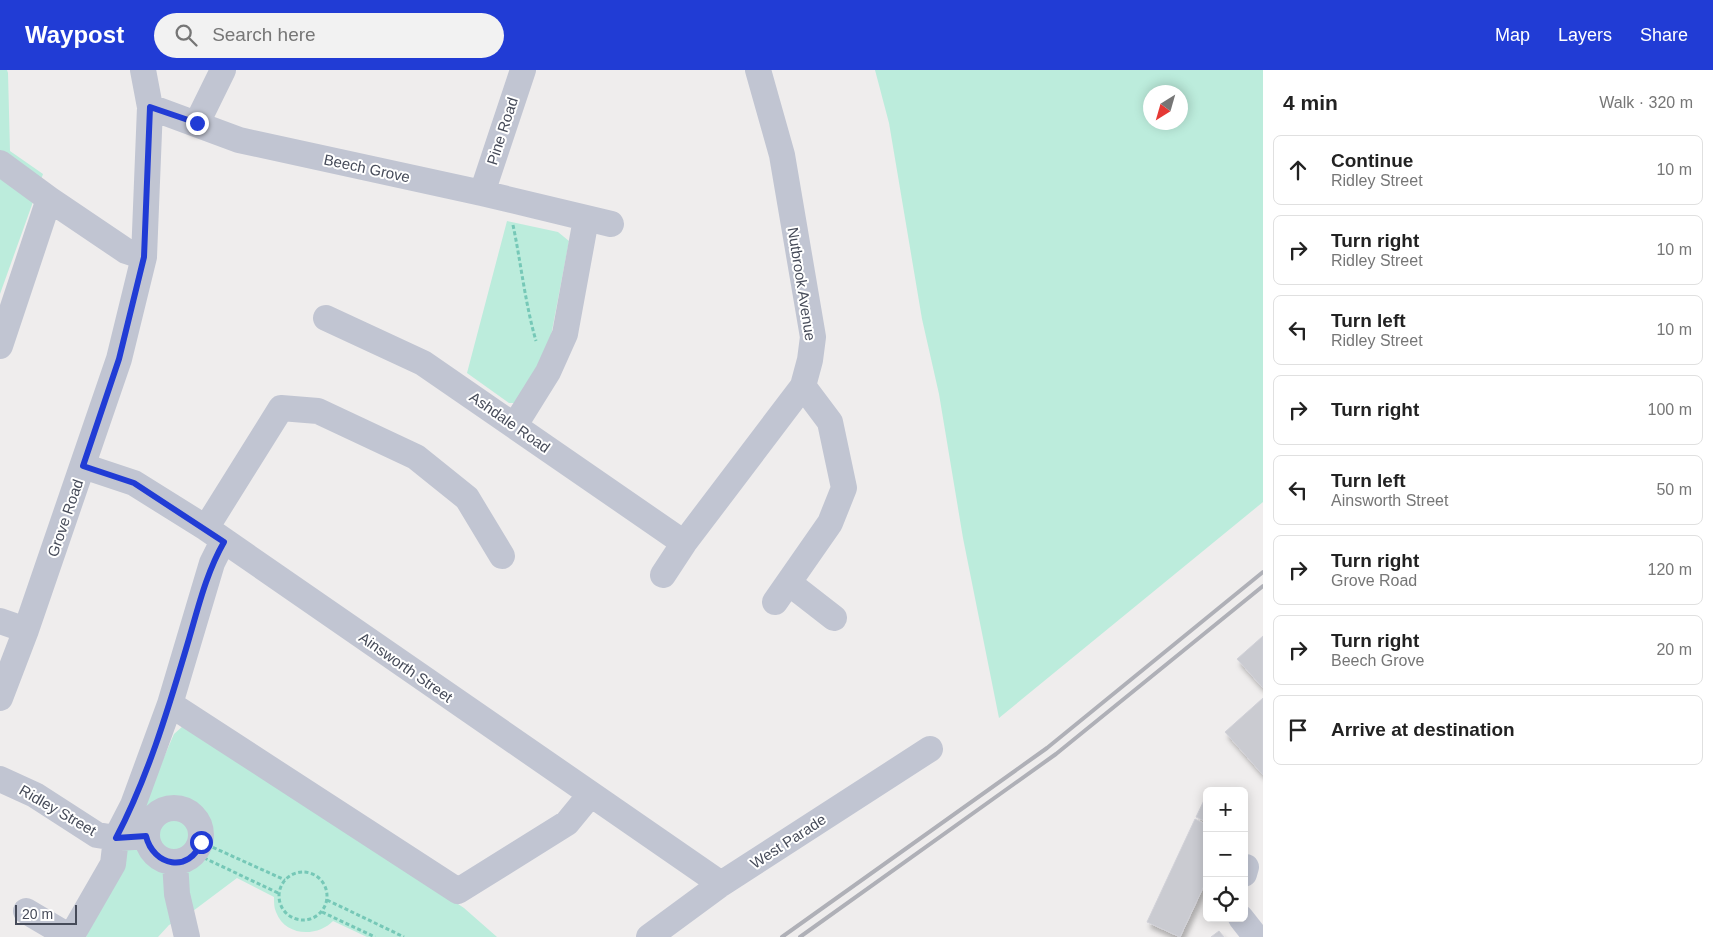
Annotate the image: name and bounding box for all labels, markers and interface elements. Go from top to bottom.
search box [154,13,504,58]
text: Waypost [25,21,124,48]
icon: search [172,21,200,49]
text: Search here [212,24,316,45]
text: Map [1495,25,1530,45]
text: Layers [1558,25,1612,45]
text: Share [1640,25,1688,45]
north arrow [1143,85,1188,130]
text: 4 min [1283,91,1338,114]
text: Walk · 320 m [1599,94,1693,111]
street label: Pine Road [483,95,521,167]
route end [186,112,209,135]
text: Continue [1331,150,1413,171]
street label: Beech Grove [322,151,412,185]
icon: ahead [1284,156,1312,184]
text: 10 m [1656,161,1692,178]
text: Ridley Street [1331,172,1423,189]
street label: Nutbrook Avenue [785,226,819,342]
text: Turn right [1331,230,1419,251]
icon: right [1284,236,1312,264]
text: 10 m [1656,241,1692,258]
text: Ridley Street [1331,252,1423,269]
text: Turn left [1331,310,1406,331]
icon: left [1284,316,1312,344]
text: 10 m [1656,321,1692,338]
text: Ridley Street [1331,332,1423,349]
street label: Ashdale Road [467,388,553,456]
icon: right [1284,396,1312,424]
text: Turn right [1331,399,1419,420]
text: 100 m [1648,401,1692,418]
text: Turn left [1331,470,1406,491]
icon: left [1284,476,1312,504]
street label: Grove Road [44,477,86,559]
text: 50 m [1656,481,1692,498]
text: Ainsworth Street [1331,492,1448,509]
text: Turn right [1331,550,1419,571]
icon: right [1284,556,1312,584]
text: 120 m [1648,561,1692,578]
text: Grove Road [1331,572,1417,589]
street label: Ainsworth Street [356,628,457,706]
text: Turn right [1331,630,1419,651]
icon: right [1284,636,1312,664]
text: 20 m [1656,641,1692,658]
text: Beech Grove [1331,652,1424,669]
icon: arrive [1284,716,1312,744]
text: Arrive at destination [1331,719,1515,740]
street label: Ridley Street [17,781,100,839]
map controls [1203,787,1248,922]
button: + [1203,787,1248,832]
street label: West Parade [747,810,829,872]
route start [190,831,213,854]
button: − [1203,832,1248,877]
button: locate [1203,877,1248,922]
scale bar [15,902,78,925]
text: 20 m [22,906,53,922]

